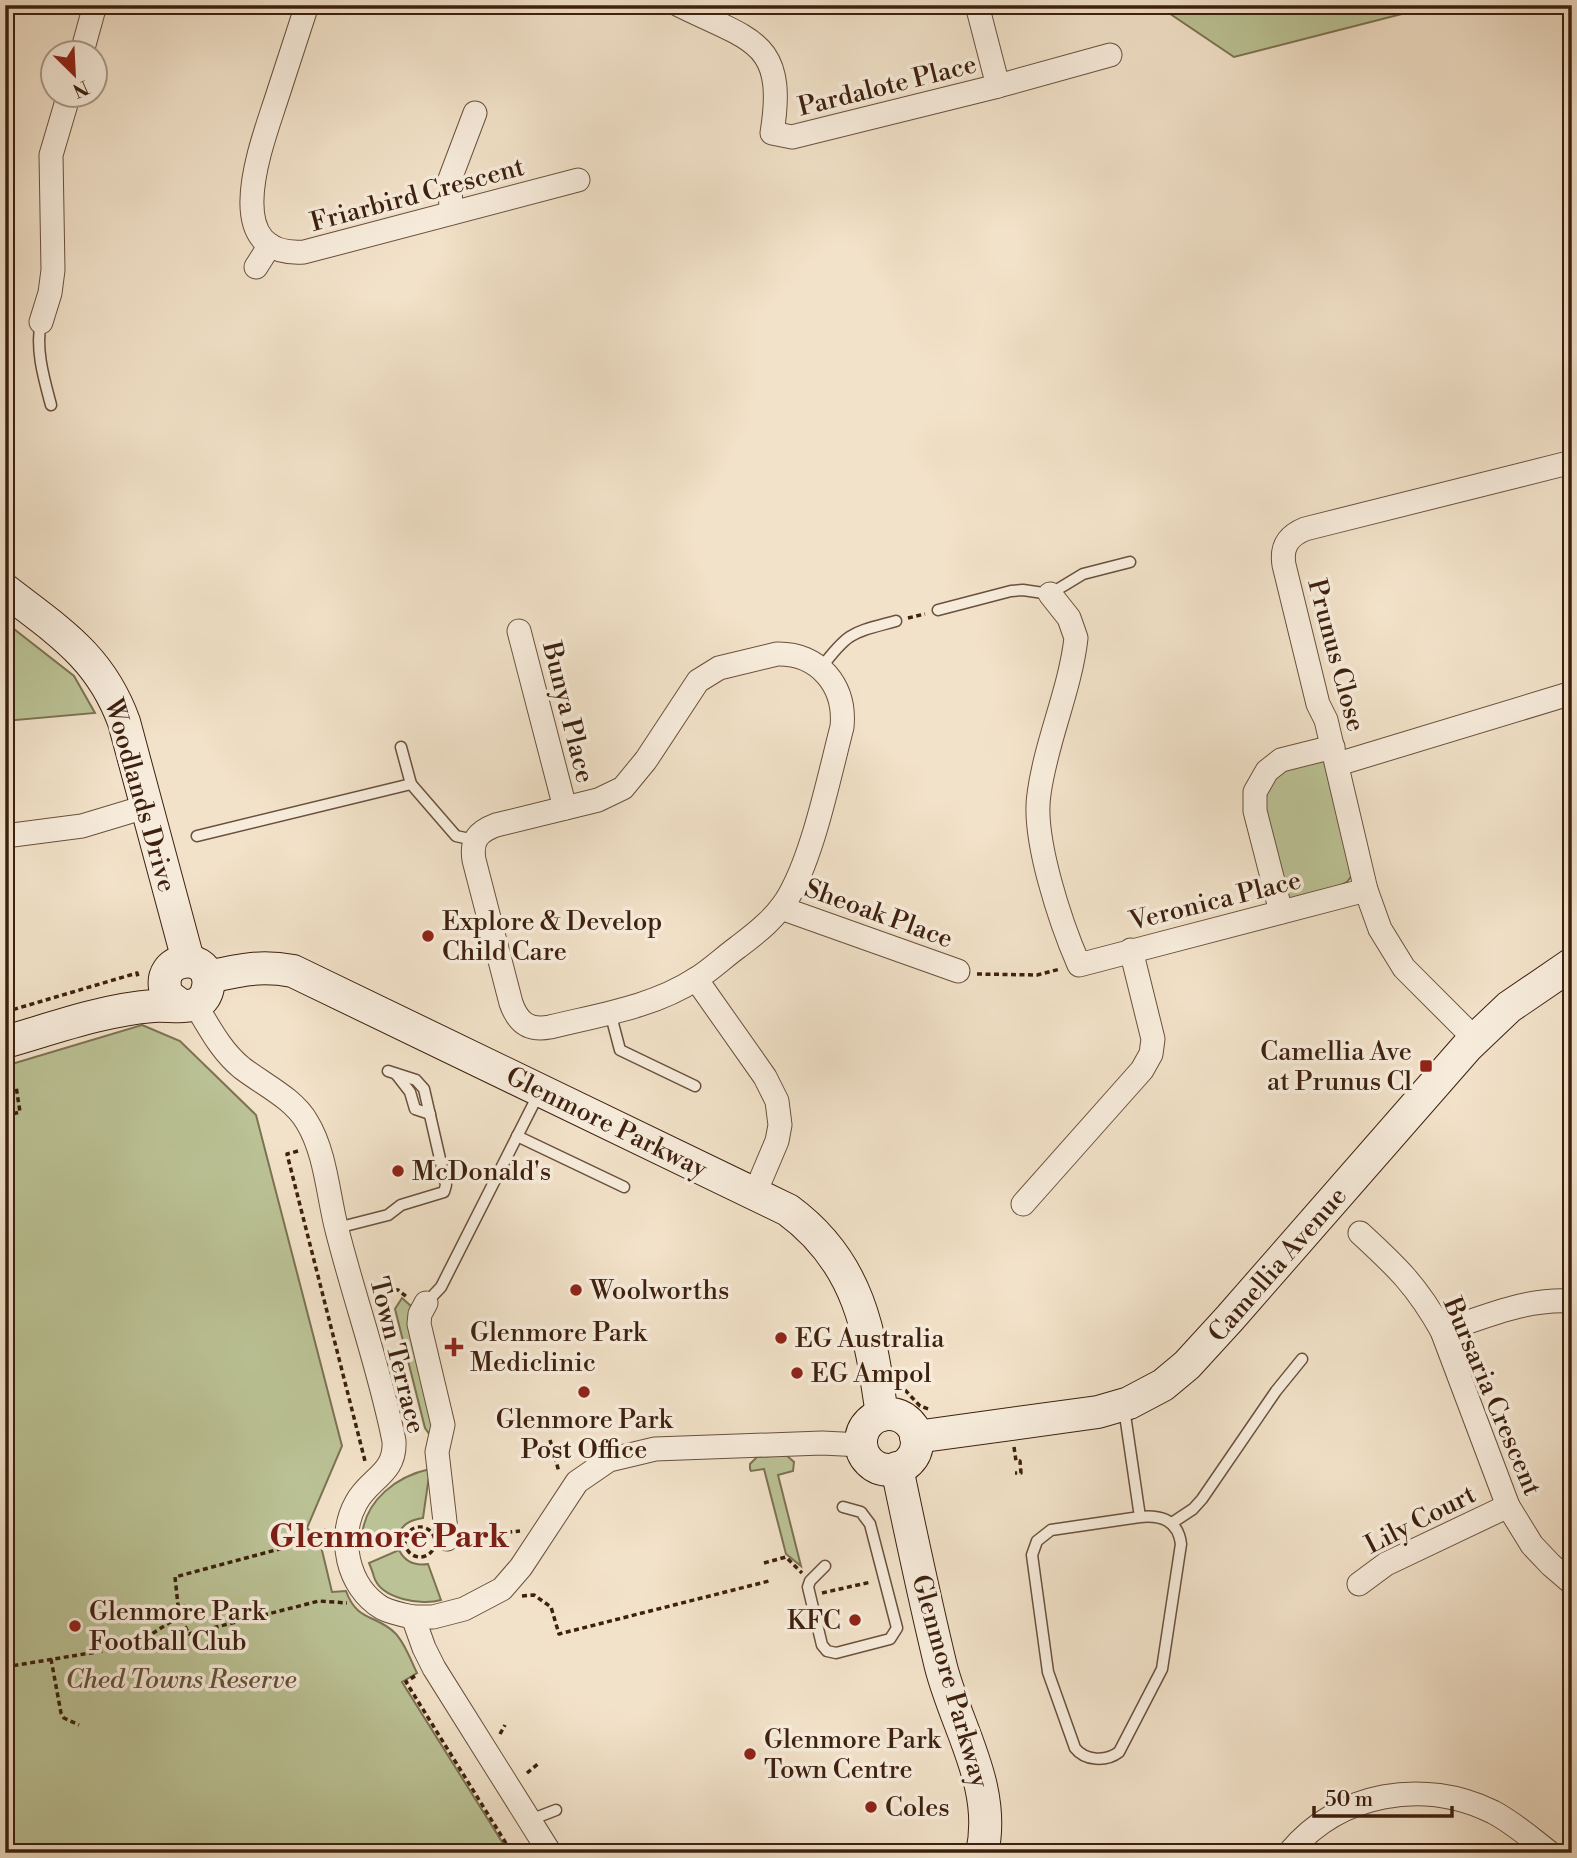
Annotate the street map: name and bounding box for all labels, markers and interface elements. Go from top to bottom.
north arrow [38,38,108,108]
street label: Pardalote Place [795,48,980,124]
text: N [69,75,92,103]
street label: Friarbird Crescent [307,151,528,239]
street label: Prunus Close [1300,576,1372,735]
street label: Bunya Place [535,637,601,786]
street label: Woodlands Drive [97,694,183,896]
street label: Veronica Place [1125,864,1304,938]
street label: Sheoak Place [800,872,957,956]
place label: Explore & Develop Child Care [442,906,662,968]
marker: Explore & Develop Child Care [420,928,436,944]
place label: Camellia Ave at Prunus Cl [1260,1036,1412,1098]
marker: Camellia Ave at Prunus Cl [1418,1058,1434,1074]
street label: Glenmore Parkway [501,1060,713,1186]
place label: McDonald's [412,1156,551,1188]
marker: McDonald's [390,1163,406,1179]
street label: Camellia Avenue [1202,1181,1354,1349]
street label: Town Terrace [362,1274,432,1437]
place label: Woolworths [589,1275,729,1307]
marker: Woolworths [568,1282,584,1298]
street label: Bursaria Crescent [1436,1292,1548,1500]
place label: Glenmore Park Mediclinic [470,1317,648,1379]
place label: EG Australia [795,1323,945,1355]
marker: EG Australia [773,1330,789,1346]
marker: Glenmore Park Mediclinic [444,1337,464,1357]
place label: EG Ampol [811,1358,932,1390]
marker: EG Ampol [789,1365,805,1381]
marker: Glenmore Park Post Office [576,1384,592,1400]
place label: Glenmore Park Post Office [496,1404,674,1466]
street label: Lily Court [1360,1478,1481,1561]
district label: Glenmore Park [269,1517,509,1558]
street label: Glenmore Parkway [904,1571,996,1792]
place label: Glenmore Park Football Club [89,1596,267,1658]
place label: KFC [787,1605,841,1637]
marker: KFC [847,1612,863,1628]
marker: Glenmore Park Football Club [67,1618,83,1634]
park label: Ched Towns Reserve [65,1664,297,1696]
place label: Glenmore Park Town Centre [764,1724,942,1786]
marker: Glenmore Park Town Centre [742,1746,758,1762]
scale bar [1314,1774,1453,1818]
text: 50 m [1325,1787,1373,1813]
place label: Coles [885,1792,950,1824]
marker: Coles [863,1799,879,1815]

